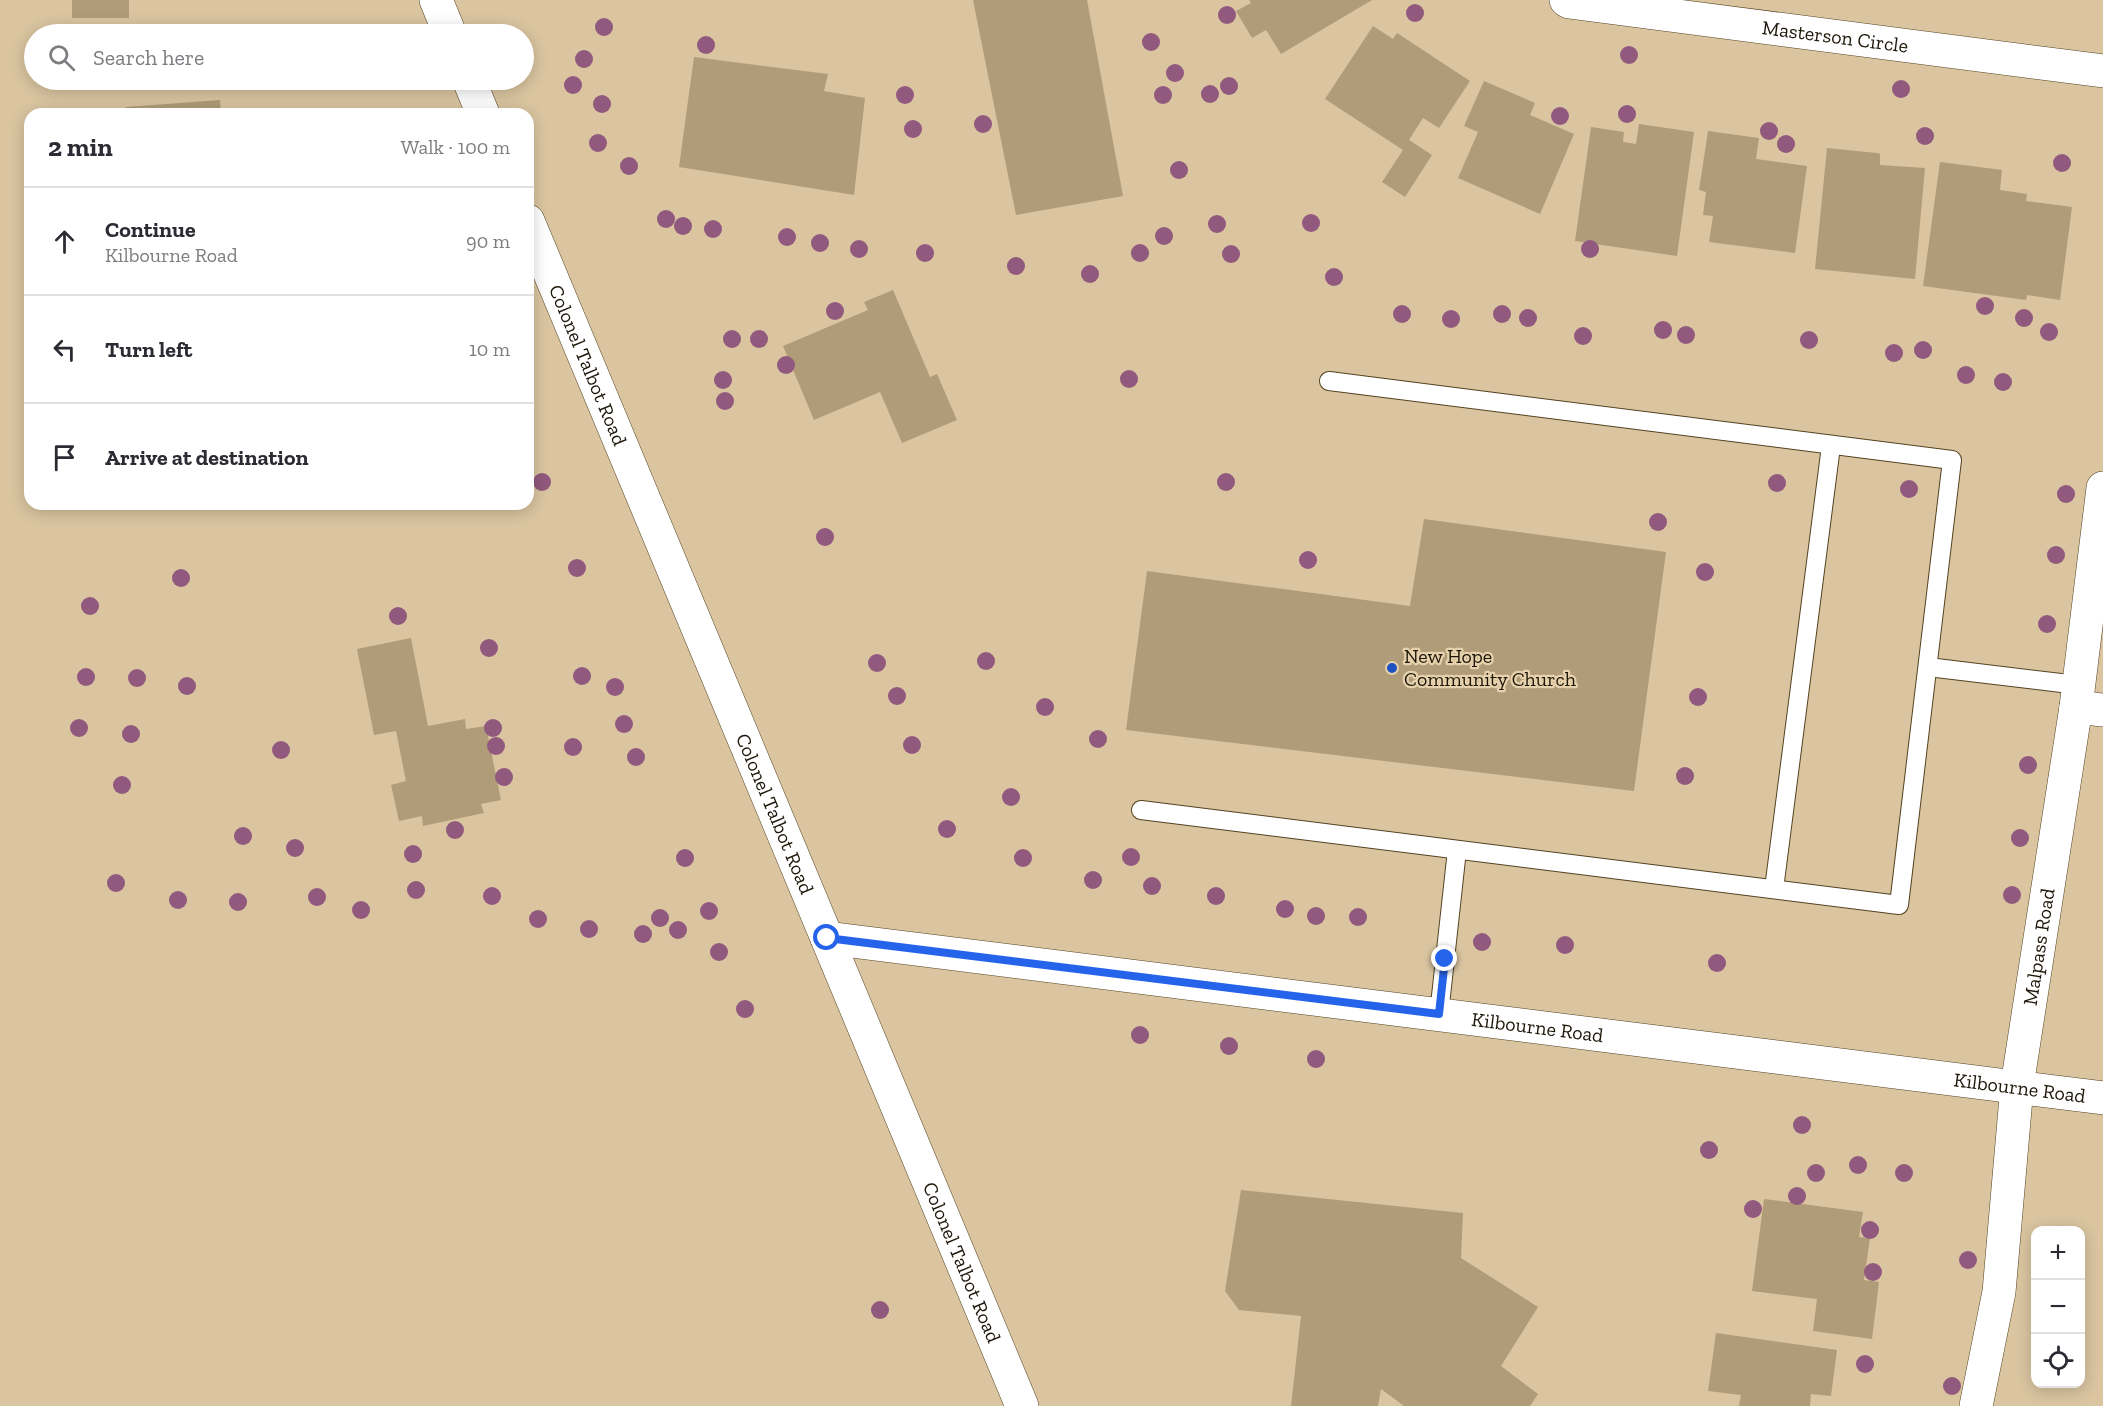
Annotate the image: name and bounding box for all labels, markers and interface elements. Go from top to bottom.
street label: Masterson Circle [1761,15,1910,58]
search box [24,24,534,90]
icon: search [45,41,78,74]
text: Search here [93,44,204,71]
text: 2 min [48,131,113,163]
text: Walk · 100 m [401,135,510,159]
text: Continue [105,216,196,243]
icon: ahead [48,225,81,258]
text: 90 m [466,229,510,253]
text: Kilbourne Road [105,243,238,267]
street label: Colonel Talbot Road [544,281,632,449]
icon: left [48,333,81,366]
text: Turn left [105,336,192,363]
text: 10 m [469,337,510,361]
icon: arrive [48,441,81,474]
text: Arrive at destination [105,444,308,471]
place label: New Hope Community Church [1404,644,1577,691]
marker: New Hope Community Church [1385,661,1399,675]
street label: Colonel Talbot Road [731,730,819,898]
street label: Malpass Road [2018,886,2060,1007]
route start [813,924,839,950]
route end [1431,945,1457,971]
street label: Kilbourne Road [1470,1007,1605,1047]
street label: Kilbourne Road [1952,1067,2087,1108]
street label: Colonel Talbot Road [918,1178,1006,1346]
map controls [2031,1226,2085,1388]
button: + [2031,1226,2085,1280]
button: − [2031,1280,2085,1334]
button: locate [2031,1334,2085,1388]

